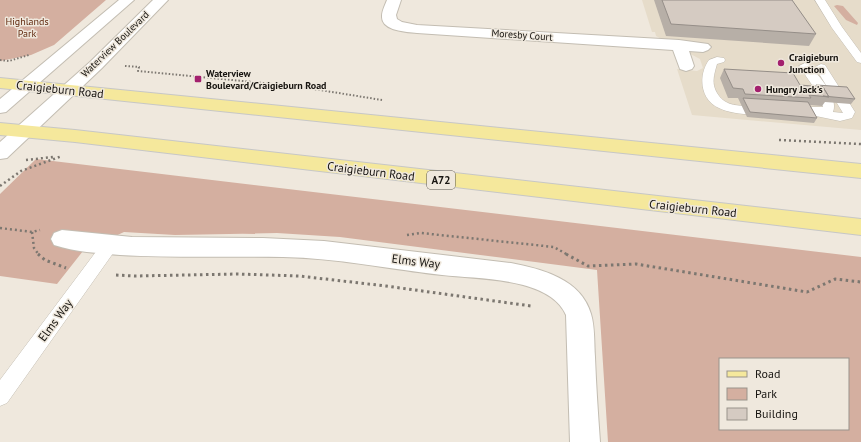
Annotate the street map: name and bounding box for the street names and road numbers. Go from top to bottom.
street label: Waterview Boulevard [78,8,152,80]
street label: Moresby Court [491,26,554,44]
street label: Craigieburn Road [16,77,104,101]
street label: Craigieburn Road [326,158,416,184]
road number: A72 [427,171,455,189]
street label: Craigieburn Road [649,196,737,220]
street label: Elms Way [391,251,441,271]
street label: Elms Way [35,296,76,344]

